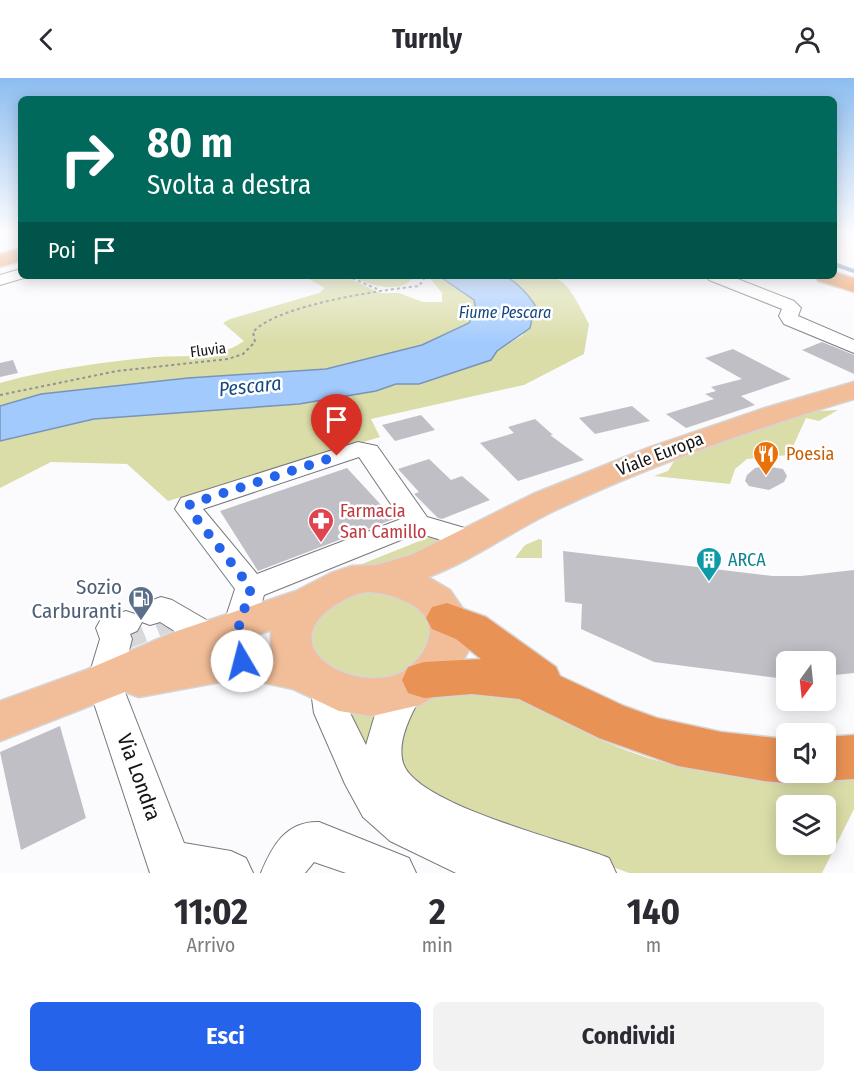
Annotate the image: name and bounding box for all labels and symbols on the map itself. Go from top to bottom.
water label: Fiume Pescara [459,303,551,322]
street label: Fluvia [189,339,227,361]
water label: Pescara [217,371,283,401]
pin [311,394,362,456]
street label: Viale Europa [613,427,707,481]
restaurant icon: Poesia [751,439,781,477]
place label: Poesia [786,443,834,465]
place label: Farmacia San Camillo [340,500,427,543]
pharmacy icon: Farmacia San Camillo [306,506,336,544]
building icon: ARCA [694,545,724,583]
place label: ARCA [728,549,766,571]
place label: Sozio Carburanti [32,574,122,624]
fuel station icon: Sozio Carburanti [126,584,156,622]
position arrow [210,629,274,693]
north arrow [776,651,836,711]
street label: Via Londra [111,730,167,824]

